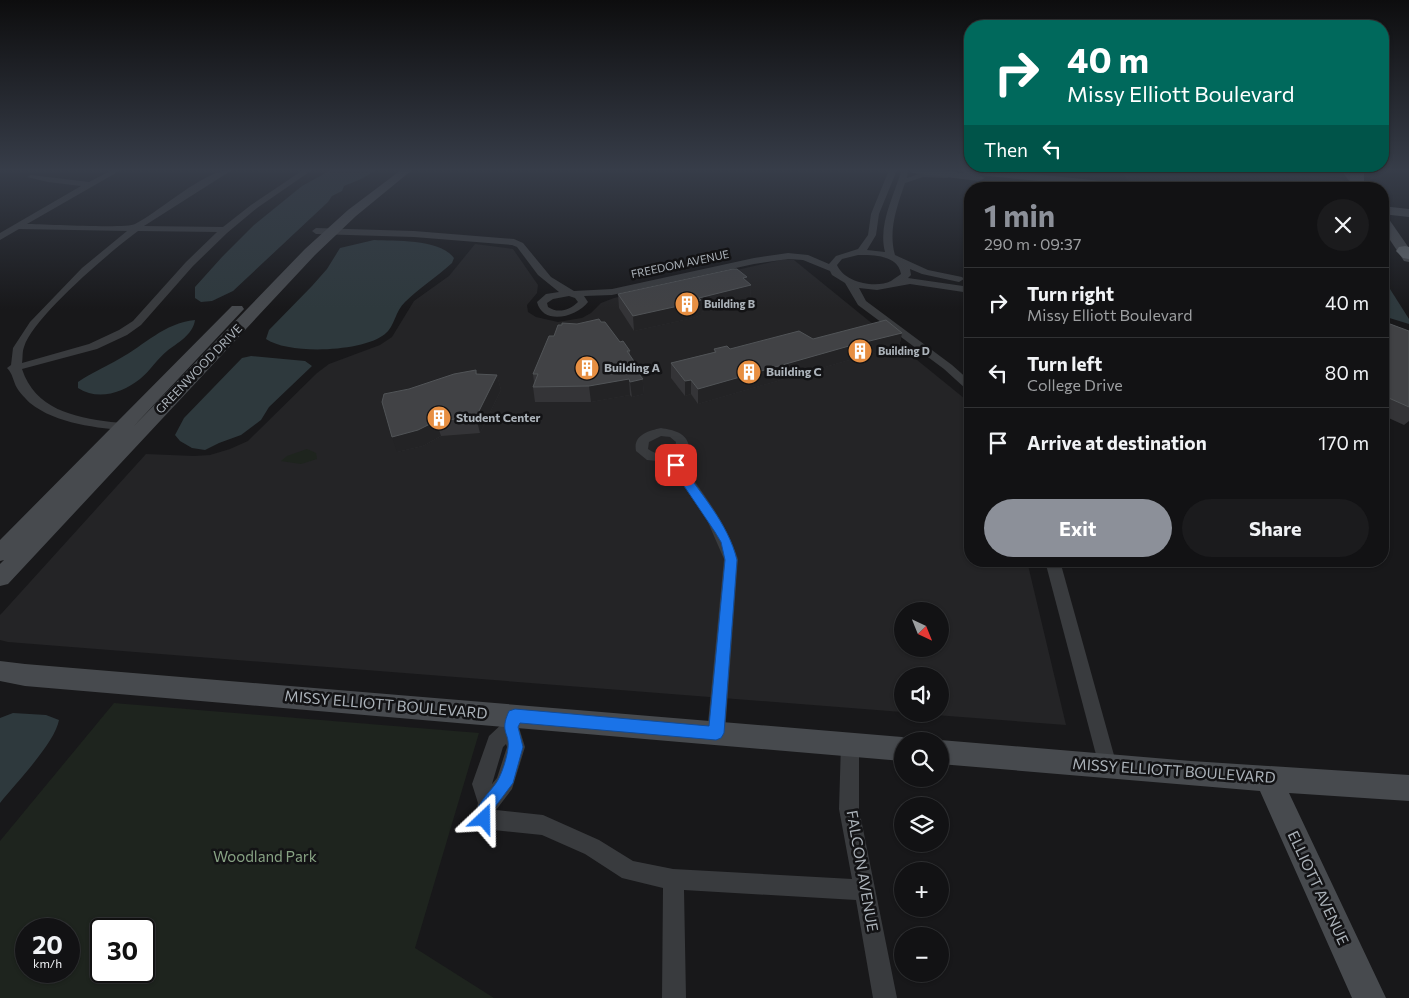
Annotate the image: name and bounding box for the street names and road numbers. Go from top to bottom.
street label: FREEDOM AVENUE [630,247,730,280]
street label: GREENWOOD DRIVE [152,321,244,416]
street label: MISSY ELLIOTT BOULEVARD [284,686,488,722]
street label: MISSY ELLIOTT BOULEVARD [1072,754,1276,786]
street label: FALCON AVENUE [843,809,883,933]
street label: ELLIOTT AVENUE [1285,828,1353,948]

